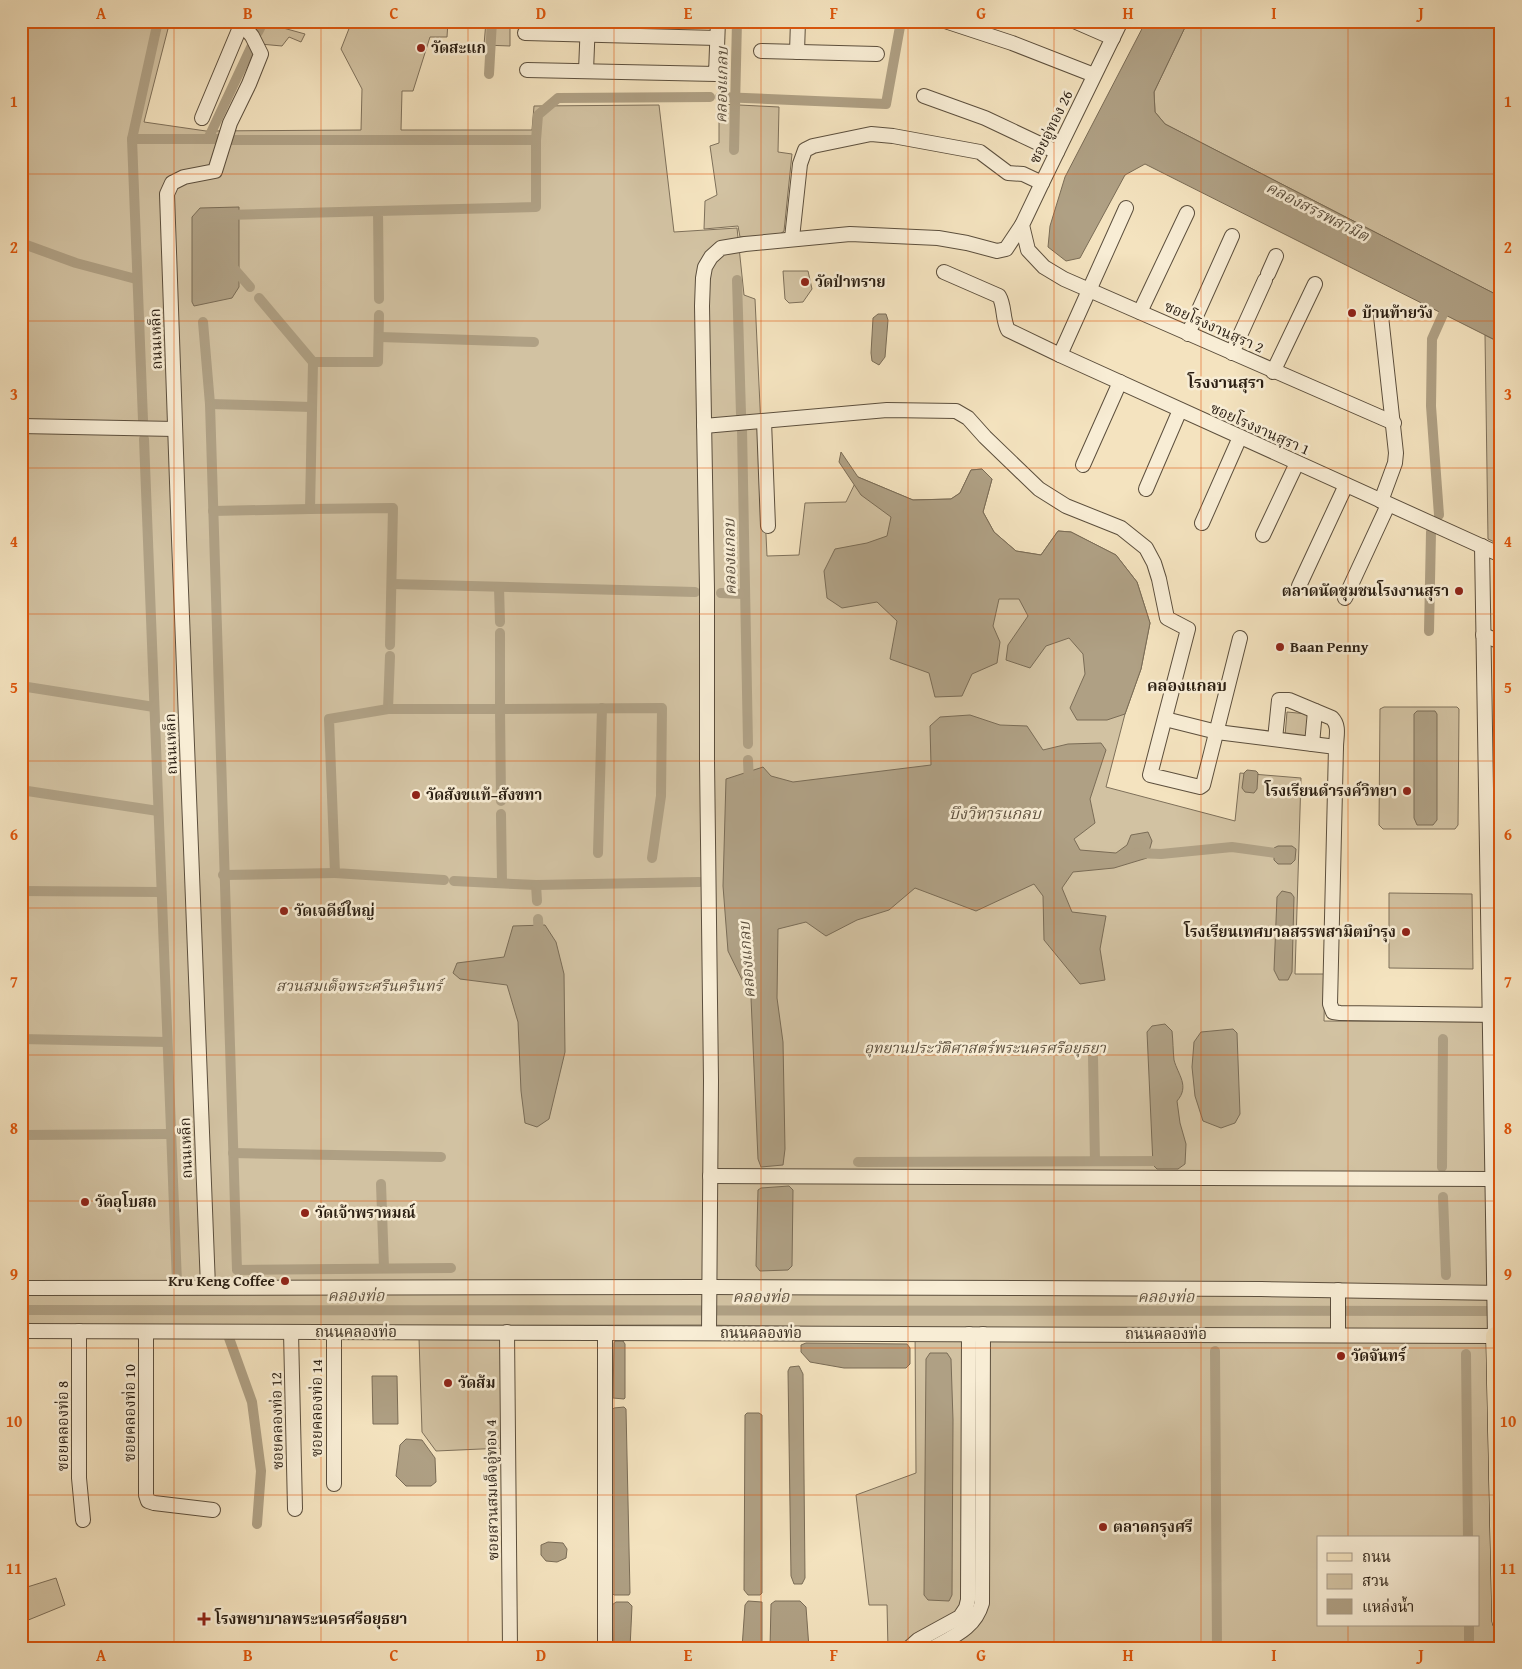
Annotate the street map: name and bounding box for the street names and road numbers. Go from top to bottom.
street label: ซอยอู่ทอง 26 [1024,87,1077,167]
street label: ซอยโรงงานสุรา 2 [1161,295,1267,359]
street label: ถนนเหล็ก [144,308,167,370]
street label: ซอยโรงงานสุรา 1 [1207,397,1313,461]
street label: ถนนเหล็ก [159,713,182,775]
street label: ถนนเหล็ก [174,1117,197,1179]
street label: ถนนคลองท่อ [315,1321,397,1342]
street label: ถนนคลองท่อ [720,1322,802,1343]
street label: ถนนคลองท่อ [1125,1323,1207,1344]
street label: ซอยคลองท่อ 14 [306,1359,327,1457]
street label: ซอยคลองท่อ 10 [119,1364,140,1462]
street label: ซอยคลองท่อ 12 [265,1372,288,1470]
street label: ซอยคลองท่อ 8 [52,1381,73,1471]
street label: ซอยสวนสมเด็จอู่ทอง 4 [480,1419,503,1561]

